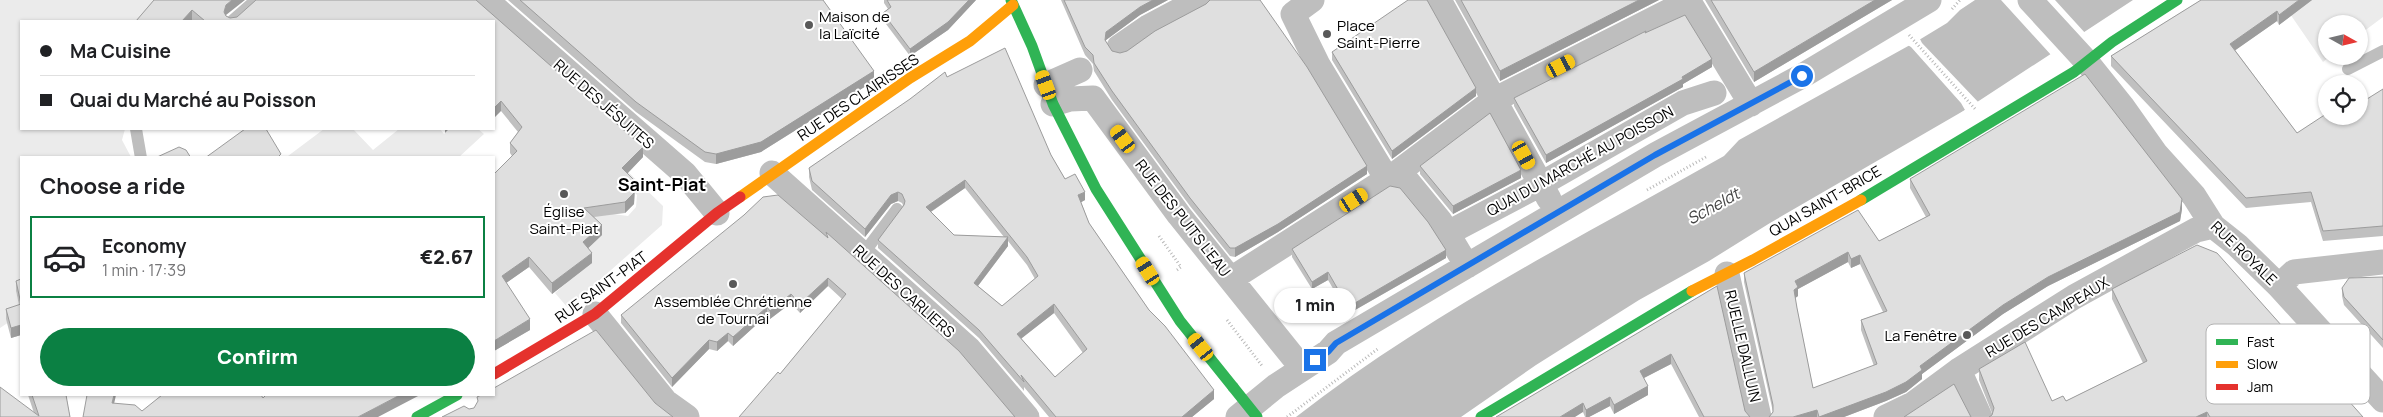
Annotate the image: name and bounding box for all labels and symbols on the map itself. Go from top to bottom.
place label: Maison de la Laïcité [819,6,890,44]
place label: Place Saint-Pierre [1337,15,1420,53]
north arrow [2318,15,2368,65]
marker: Maison de la Laïcité [803,19,815,31]
marker: Place Saint-Pierre [1321,28,1333,40]
street label: RUE DES CLAIRISSES [793,48,923,146]
car [1544,53,1577,79]
street label: RUE DES JÉSUITES [549,55,659,153]
route start [1791,65,1813,87]
car [1033,68,1058,102]
street label: QUAI DU MARCHÉ AU POISSON [1483,101,1677,221]
car [1108,122,1137,156]
car [1510,138,1537,172]
street label: RUE DES PUITS L'EAU [1131,155,1235,281]
street label: QUAI SAINT-BRICE [1765,160,1885,242]
district label: Saint-Piat [618,172,706,196]
water label: Scheldt [1683,182,1745,229]
car [1337,186,1370,214]
marker: Église Saint-Piat [558,188,570,200]
place label: Église Saint-Piat [529,201,599,239]
street label: RUE ROYALE [2206,216,2282,290]
street label: RUE DES CARLIERS [849,240,959,342]
street label: RUE SAINT-PIAT [551,246,651,328]
car [1133,254,1162,288]
street label: RUE DES CAMPEAUX [1981,272,2113,362]
marker: Assemblée Chrétienne de Tournai [727,278,739,290]
callout: 1 min [1274,288,1356,322]
street label: RUELLE DALLUIN [1720,288,1766,404]
place label: Assemblée Chrétienne de Tournai [654,291,812,329]
legend [2206,324,2370,404]
place label: La Fenêtre [1884,325,1957,346]
marker: La Fenêtre [1961,329,1973,341]
car [1185,331,1216,363]
text: Fast [2247,332,2275,351]
route end [1304,349,1326,371]
text: Slow [2247,354,2278,373]
text: Jam [2247,377,2273,396]

